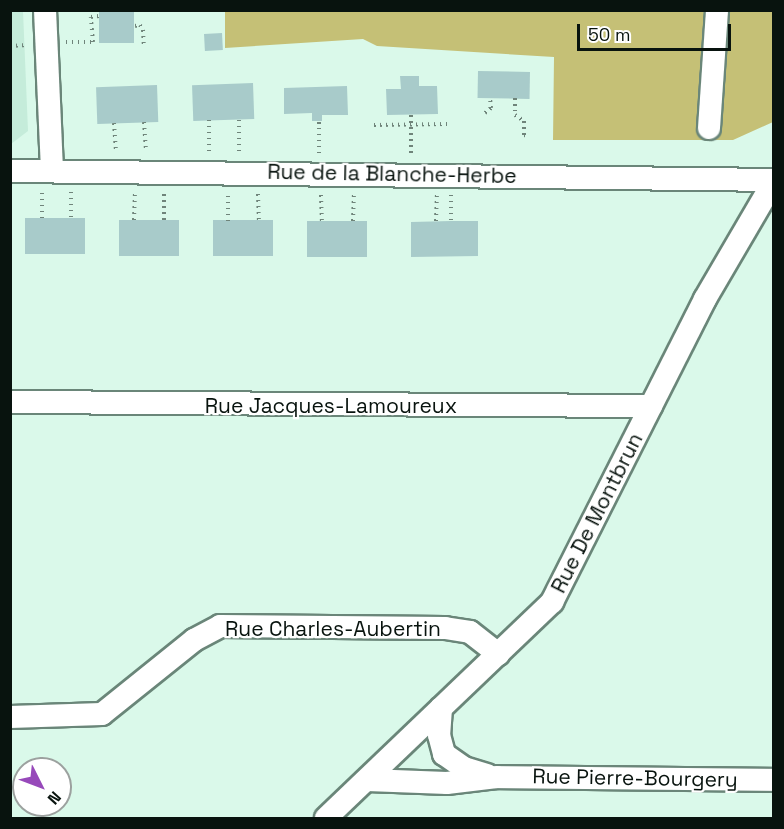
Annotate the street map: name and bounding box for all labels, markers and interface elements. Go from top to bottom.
scale bar [580,12,734,50]
text: 50 m [588,23,630,46]
street label: Rue de la Blanche-Herbe [267,159,517,189]
street label: Rue Jacques-Lamoureux [205,393,457,419]
street label: Rue De Montbrun [546,429,648,597]
street label: Rue Charles-Aubertin [225,616,441,642]
north arrow [12,757,72,817]
street label: Rue Pierre-Bourgery [532,764,738,792]
text: N [43,787,66,809]

